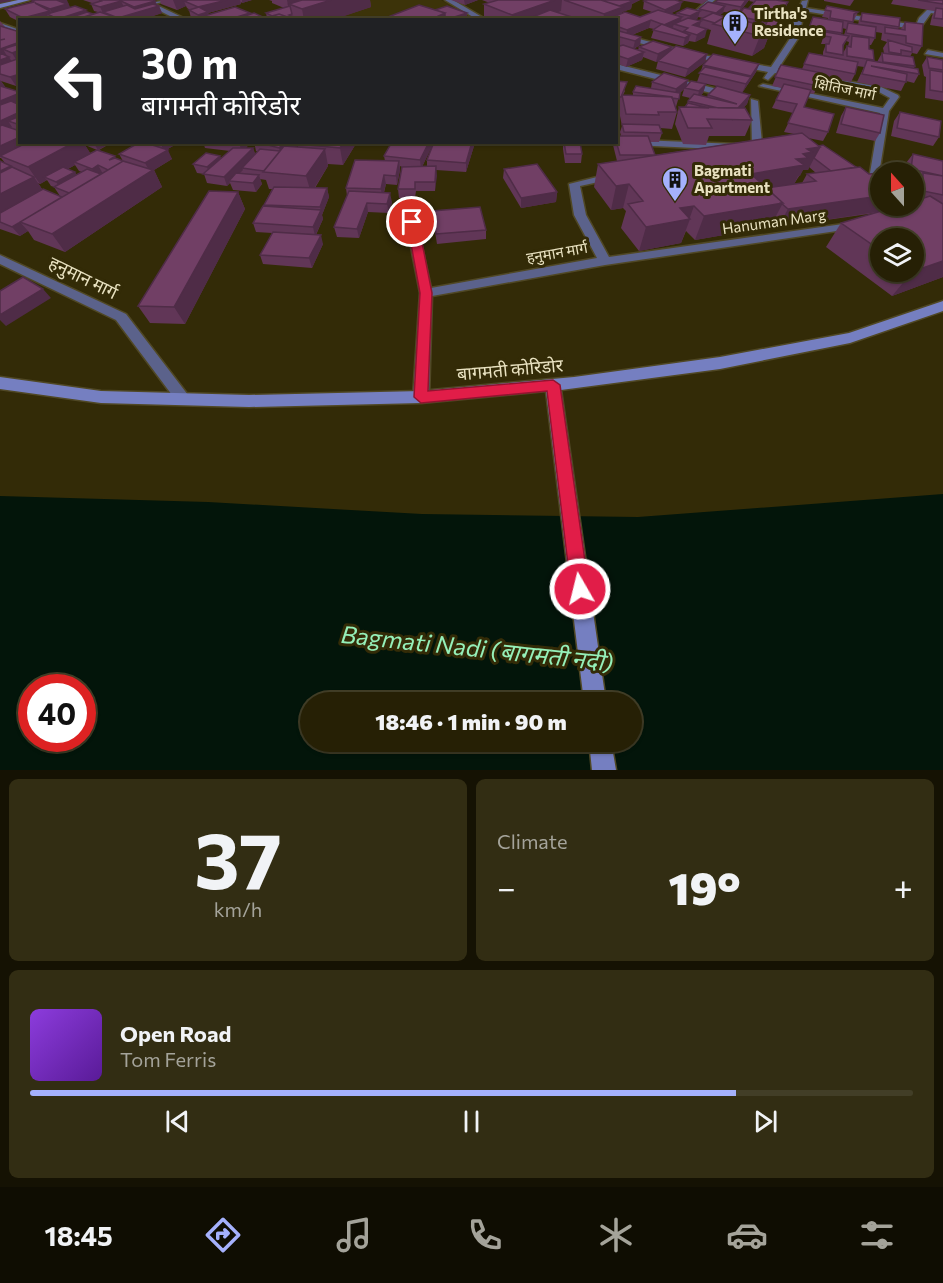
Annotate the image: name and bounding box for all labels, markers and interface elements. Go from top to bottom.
place label: Tirtha's Residence [754,4,824,39]
building icon: Tirtha's Residence [720,8,750,46]
text: 30 m [141,36,238,88]
icon: left [42,42,120,120]
street label: क्षितिज मार्ग [813,73,879,104]
text: बागमती कोरिडोर [141,88,301,121]
place label: Bagmati Apartment [694,161,770,196]
north arrow [870,162,924,216]
map controls [870,162,924,282]
building icon: Bagmati Apartment [660,165,690,203]
pin [386,196,437,247]
icon: arrive [395,205,428,238]
street label: Hanuman Marg [721,205,827,237]
button: layers [870,228,924,282]
street label: हनुमान मार्ग [525,238,590,268]
street label: हनुमान मार्ग [44,251,122,305]
street label: बागमती कोरिडोर [456,353,564,385]
position arrow [548,557,612,621]
water label: Bagmati Nadi (बागमती नदी) [340,619,615,676]
speed limit sign: 40 [18,674,96,752]
text: 18:46 · 1 min · 90 m [375,708,567,735]
text: 37 [194,810,282,905]
text: Climate [497,829,567,853]
text: 19° [669,859,741,914]
text: − [497,866,516,907]
text: + [894,866,913,907]
text: km/h [214,897,262,921]
text: Open Road [120,1020,231,1047]
text: Tom Ferris [120,1047,216,1071]
icon: previous [161,1105,194,1138]
icon: pause [455,1105,488,1138]
icon: next [749,1105,782,1138]
icon: directions [202,1214,244,1256]
icon: music [333,1214,375,1256]
icon: phone [464,1214,506,1256]
icon: climate [595,1214,637,1256]
icon: car [726,1214,768,1256]
icon: filters [856,1214,898,1256]
text: 18:45 [44,1219,113,1252]

